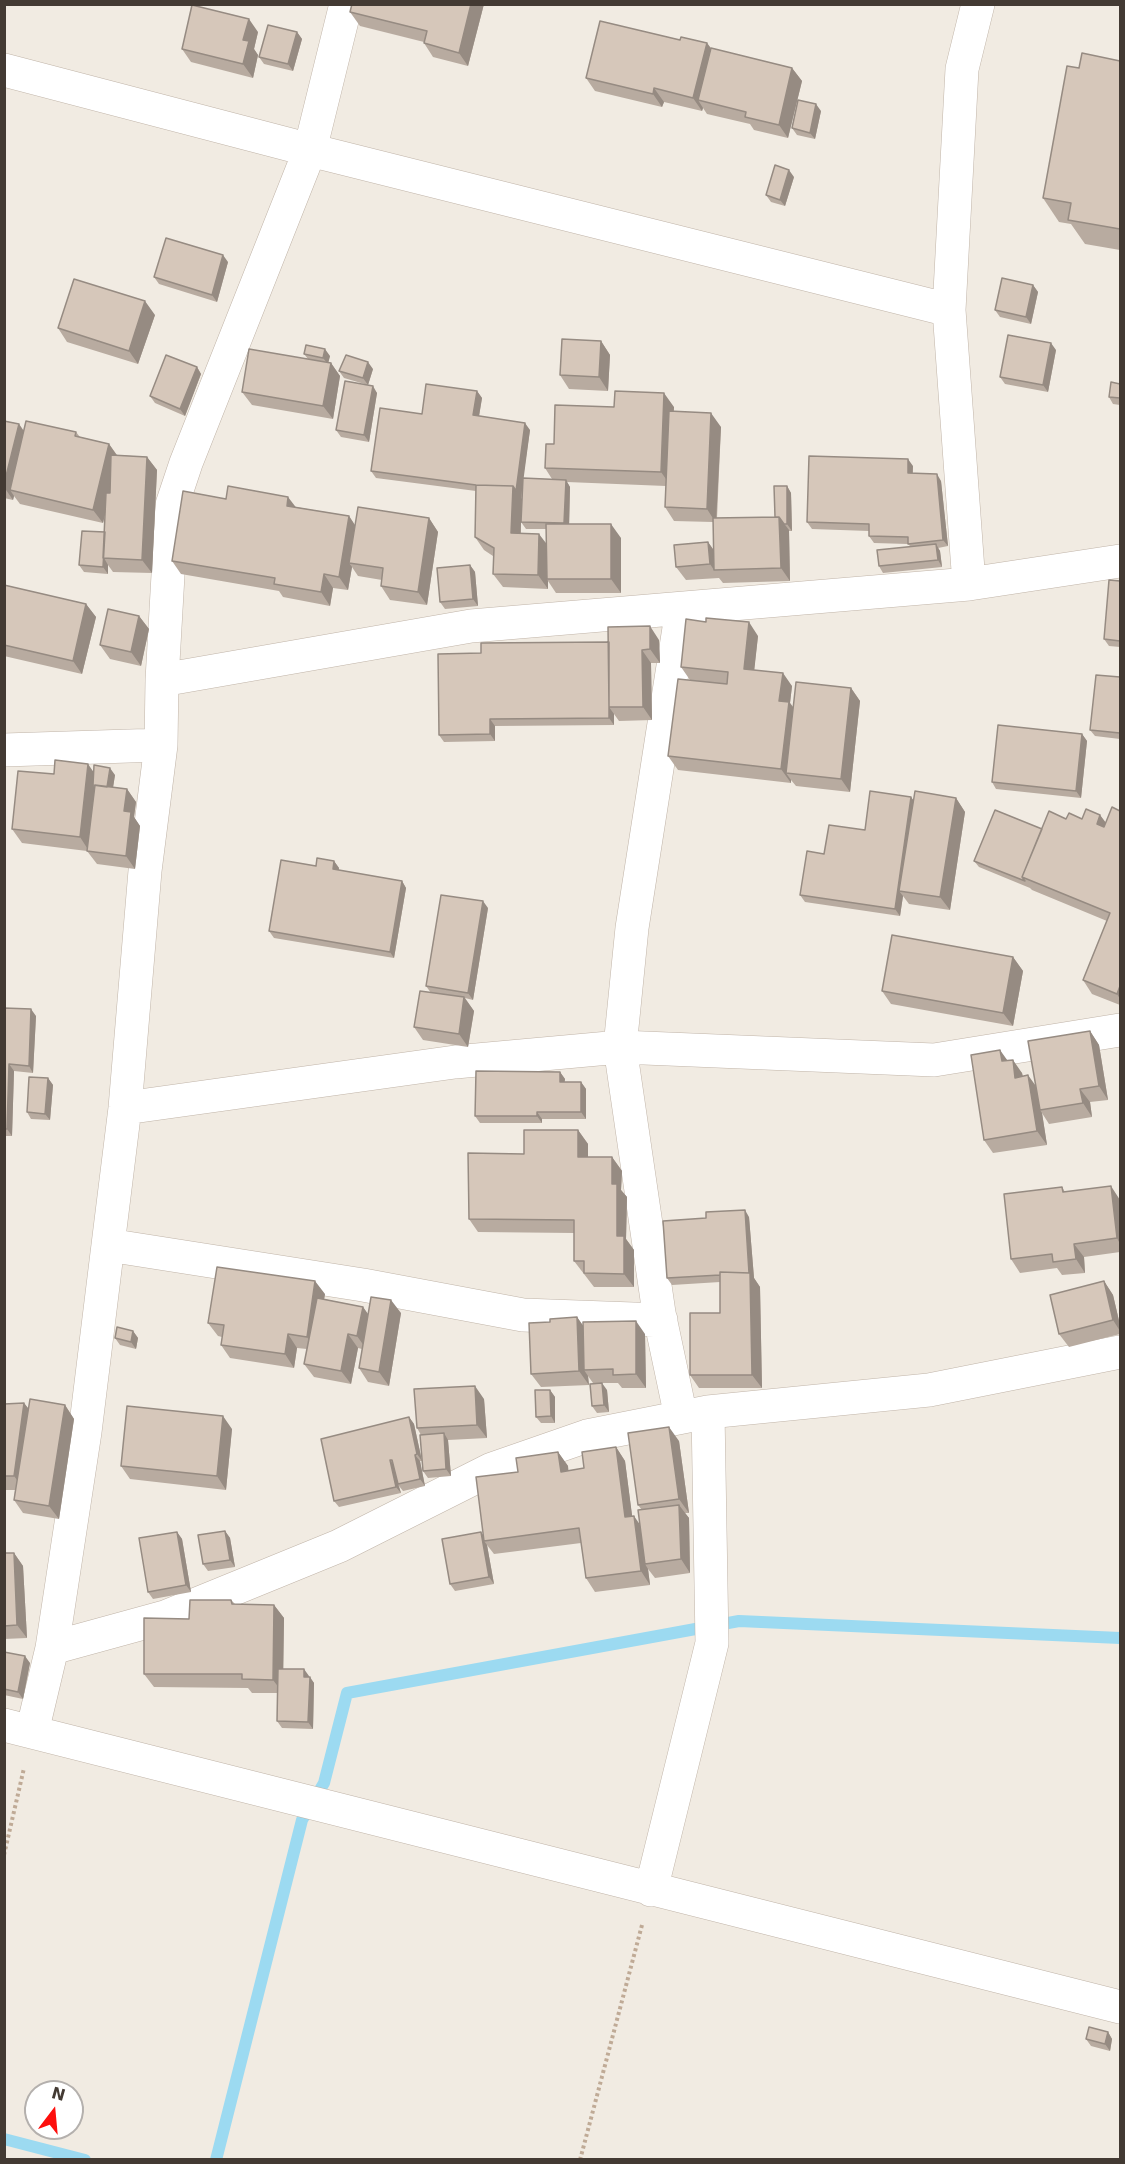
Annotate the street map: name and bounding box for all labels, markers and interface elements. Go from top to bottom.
north arrow [24,2080,84,2140]
text: N [49,2083,68,2105]

